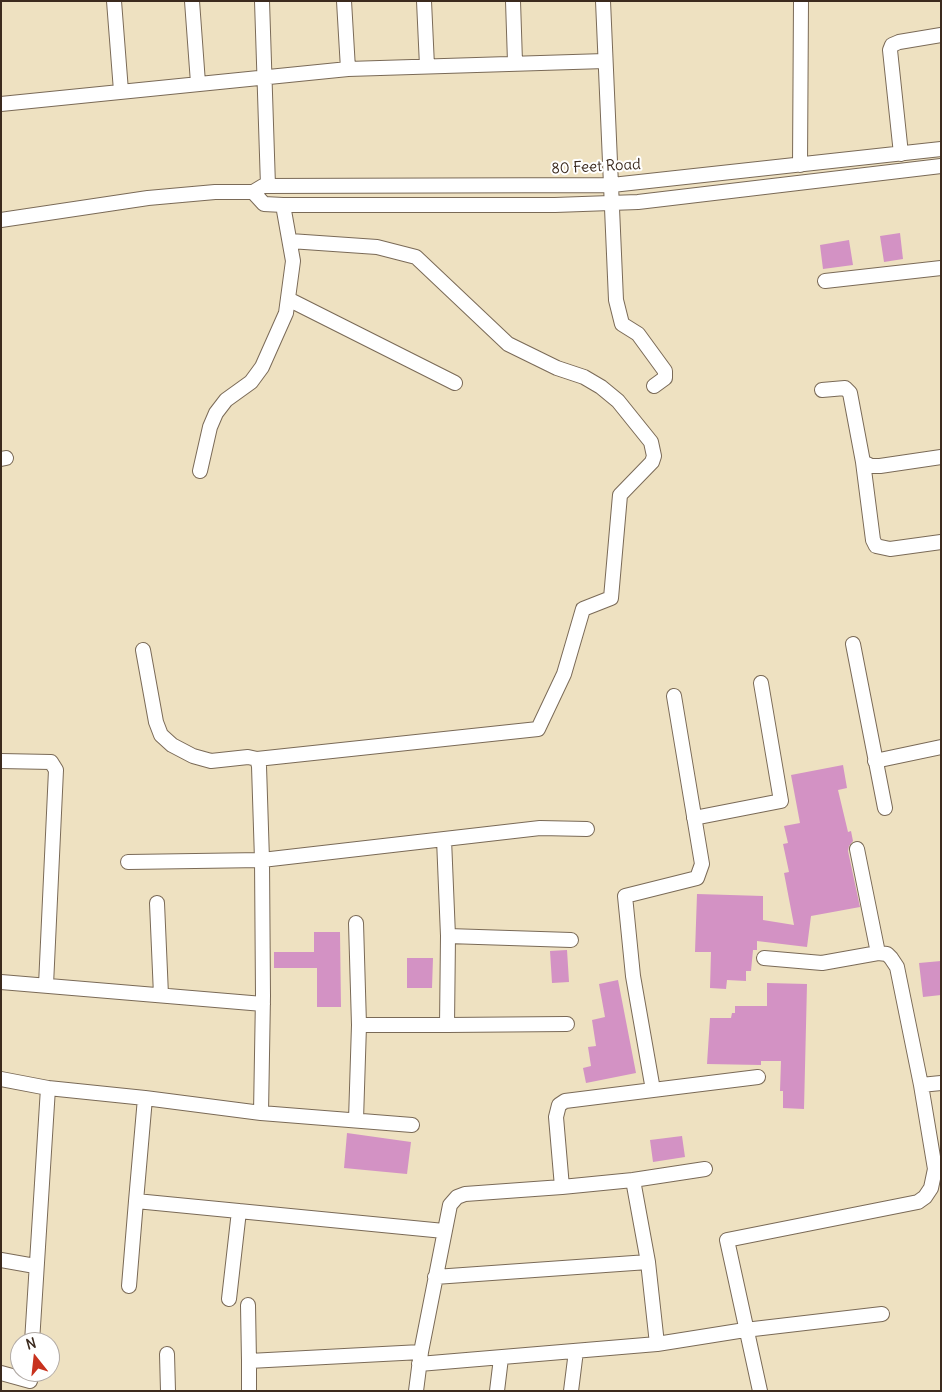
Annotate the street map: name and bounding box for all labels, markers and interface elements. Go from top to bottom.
street label: 80 Feet Road [551,156,641,178]
north arrow [10,1332,60,1382]
text: N [24,1334,38,1354]

